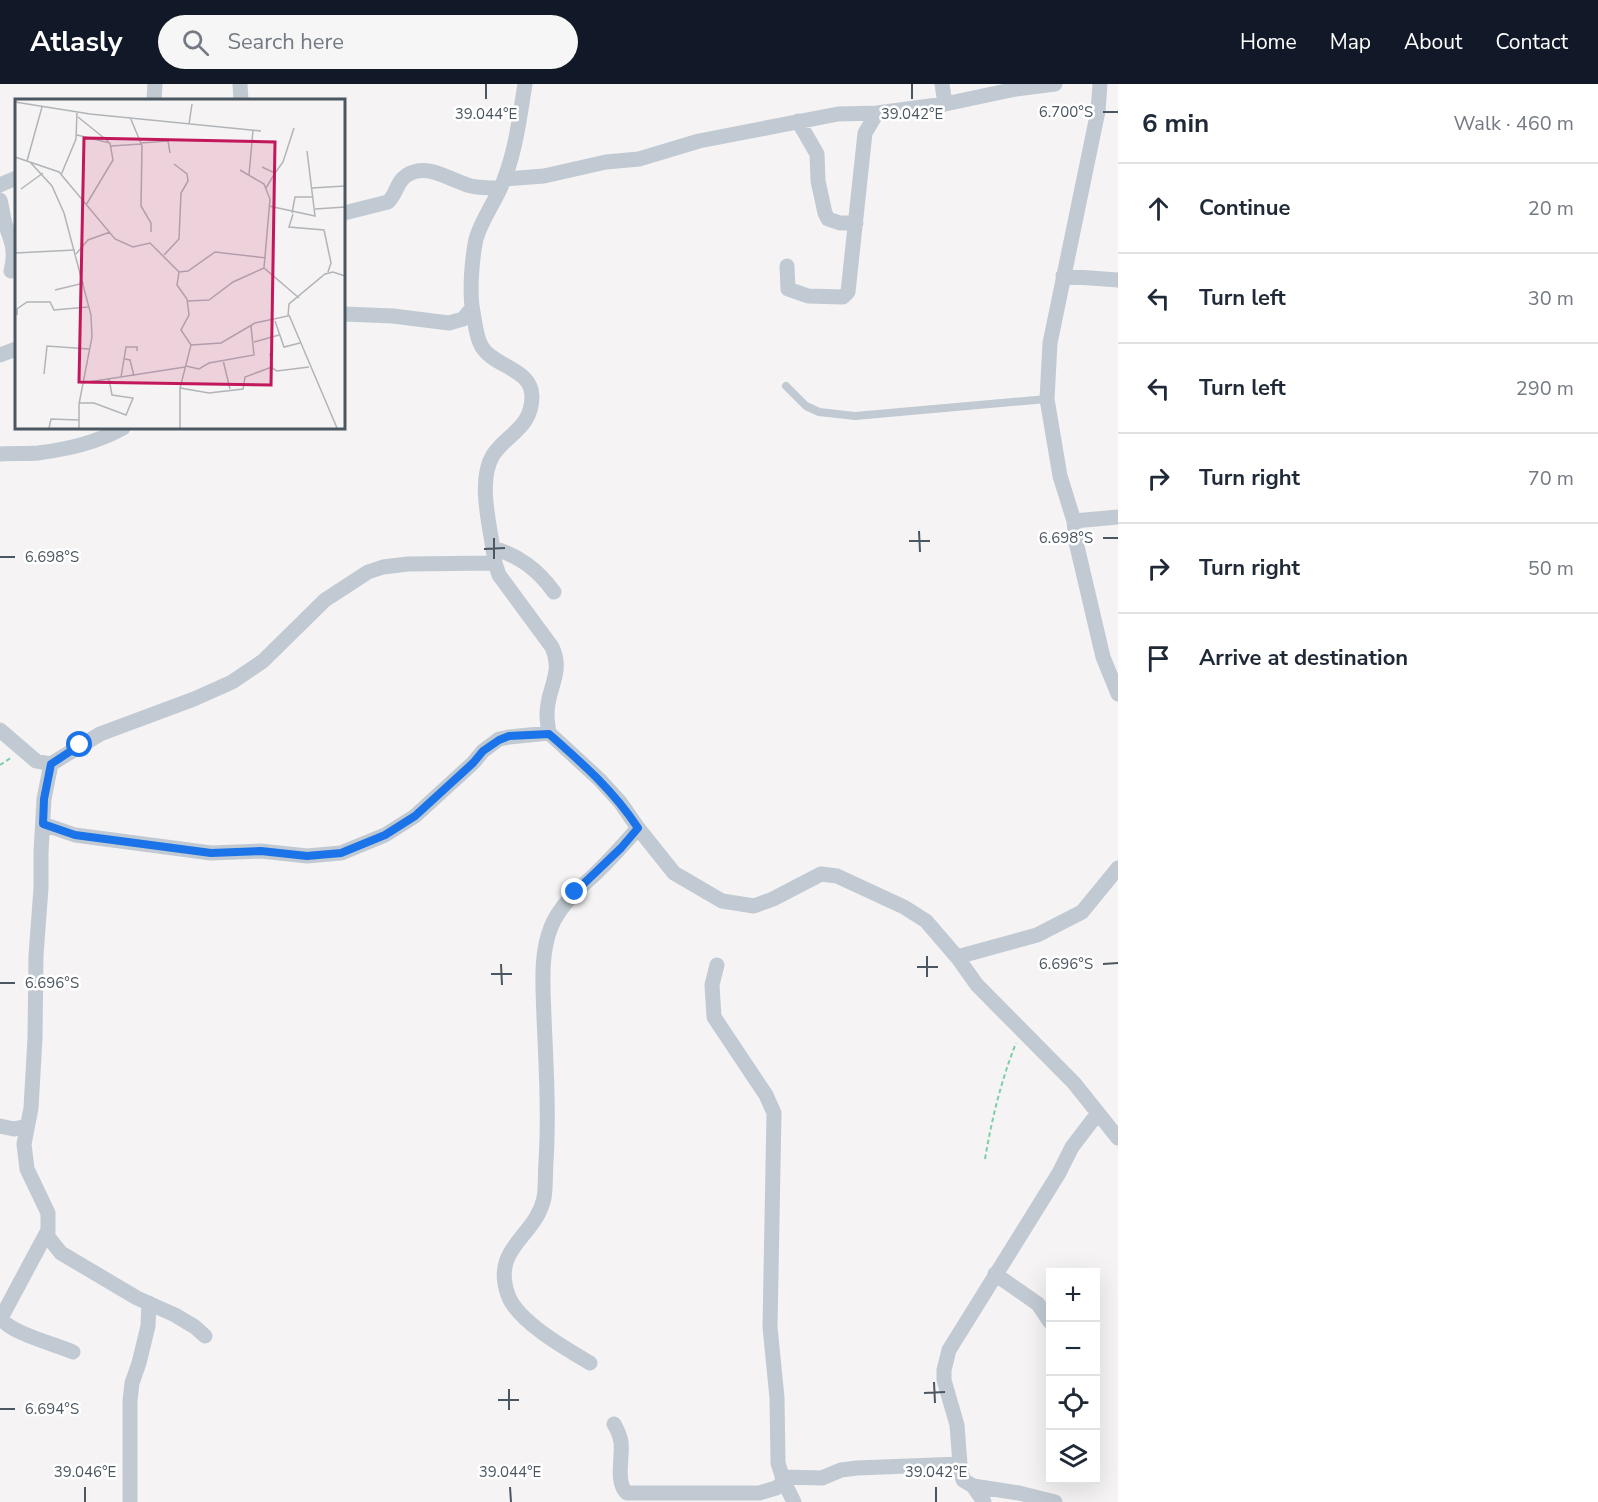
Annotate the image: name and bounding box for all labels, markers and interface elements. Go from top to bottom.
search box [158,15,578,69]
text: Atlasly [30,23,122,61]
icon: search [179,26,212,59]
text: Search here [227,27,344,57]
text: Home [1240,28,1297,56]
text: Map [1330,28,1371,56]
text: About [1404,28,1462,56]
text: Contact [1495,28,1568,56]
inset map [15,99,345,429]
text: 6.700°S [1039,102,1093,122]
text: 39.044°E [455,104,517,124]
text: 39.042°E [881,104,943,124]
text: 6 min [1142,106,1209,141]
text: Walk · 460 m [1454,110,1574,137]
icon: ahead [1142,192,1175,225]
text: Continue [1199,193,1290,223]
text: 20 m [1528,195,1574,222]
icon: left [1142,282,1175,315]
text: Turn left [1199,283,1286,313]
text: 30 m [1528,285,1574,312]
icon: left [1142,372,1175,405]
text: Turn left [1199,373,1286,403]
text: 290 m [1516,375,1574,402]
icon: right [1142,462,1175,495]
text: Turn right [1199,463,1300,493]
text: 70 m [1528,465,1574,492]
text: 6.698°S [1039,528,1093,548]
text: 6.698°S [25,547,79,567]
icon: right [1142,552,1175,585]
text: Turn right [1199,553,1300,583]
text: 50 m [1528,555,1574,582]
icon: arrive [1142,642,1175,675]
text: Arrive at destination [1199,643,1408,673]
route start [66,731,92,757]
route end [561,878,587,904]
text: 6.696°S [1039,954,1093,974]
text: 6.696°S [25,973,79,993]
map controls [1046,1268,1100,1484]
button: + [1046,1268,1100,1322]
button: − [1046,1322,1100,1376]
button: locate [1046,1376,1100,1430]
text: 6.694°S [25,1399,79,1419]
button: layers [1046,1430,1100,1484]
text: 39.046°E [54,1462,116,1482]
text: 39.044°E [479,1462,541,1482]
text: 39.042°E [905,1462,967,1482]

